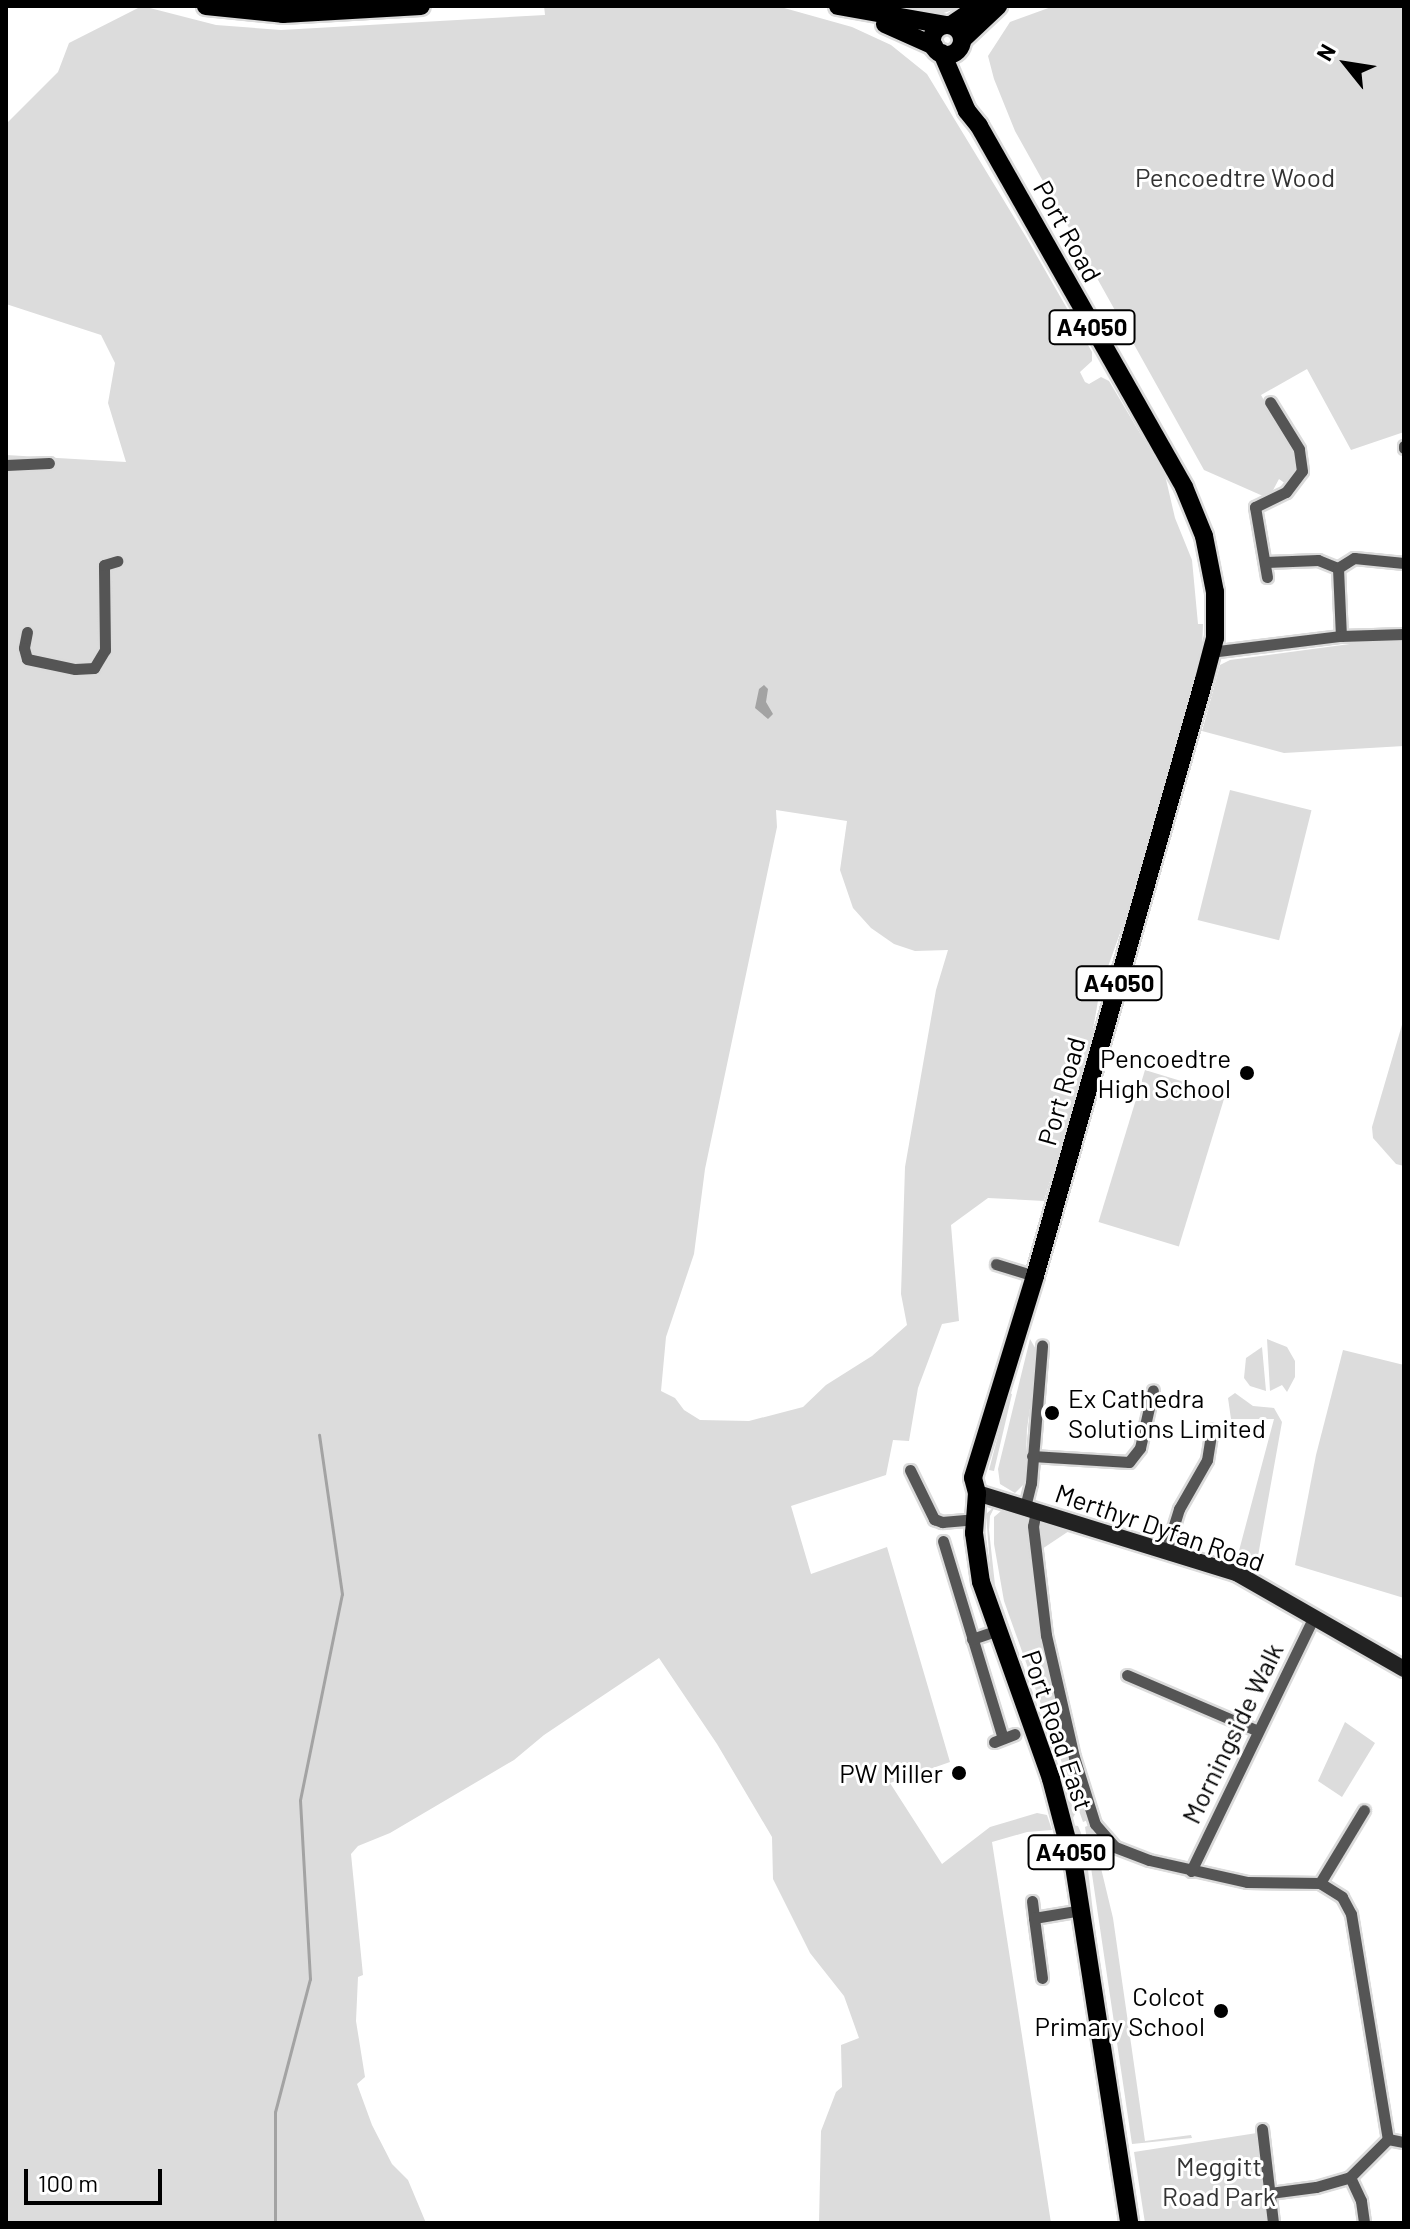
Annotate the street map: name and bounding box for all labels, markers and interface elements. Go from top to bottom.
north arrow [1306,24,1386,104]
text: N [1310,39,1340,65]
park label: Pencoedtre Wood [1135,161,1335,193]
street label: Port Road [1027,175,1109,287]
road number: A4050 [1048,307,1136,347]
road number: A4050 [1075,963,1163,1003]
street label: Port Road [1031,1033,1091,1149]
place label: Pencoedtre High School [1097,1042,1231,1104]
marker: Pencoedtre High School [1238,1064,1256,1082]
place label: Ex Cathedra Solutions Limited [1068,1382,1266,1444]
marker: Ex Cathedra Solutions Limited [1043,1404,1061,1422]
street label: Merthyr Dyfan Road [1051,1477,1269,1577]
street label: Morningside Walk [1175,1638,1289,1828]
street label: Port Road East [1016,1646,1100,1814]
place label: PW Miller [839,1757,943,1789]
marker: PW Miller [950,1764,968,1782]
road number: A4050 [1027,1832,1115,1872]
place label: Colcot Primary School [1034,1980,1205,2042]
marker: Colcot Primary School [1212,2002,1230,2020]
park label: Meggitt Road Park [1162,2150,1276,2212]
scale bar [28,2153,166,2203]
text: 100 m [38,2168,98,2197]

